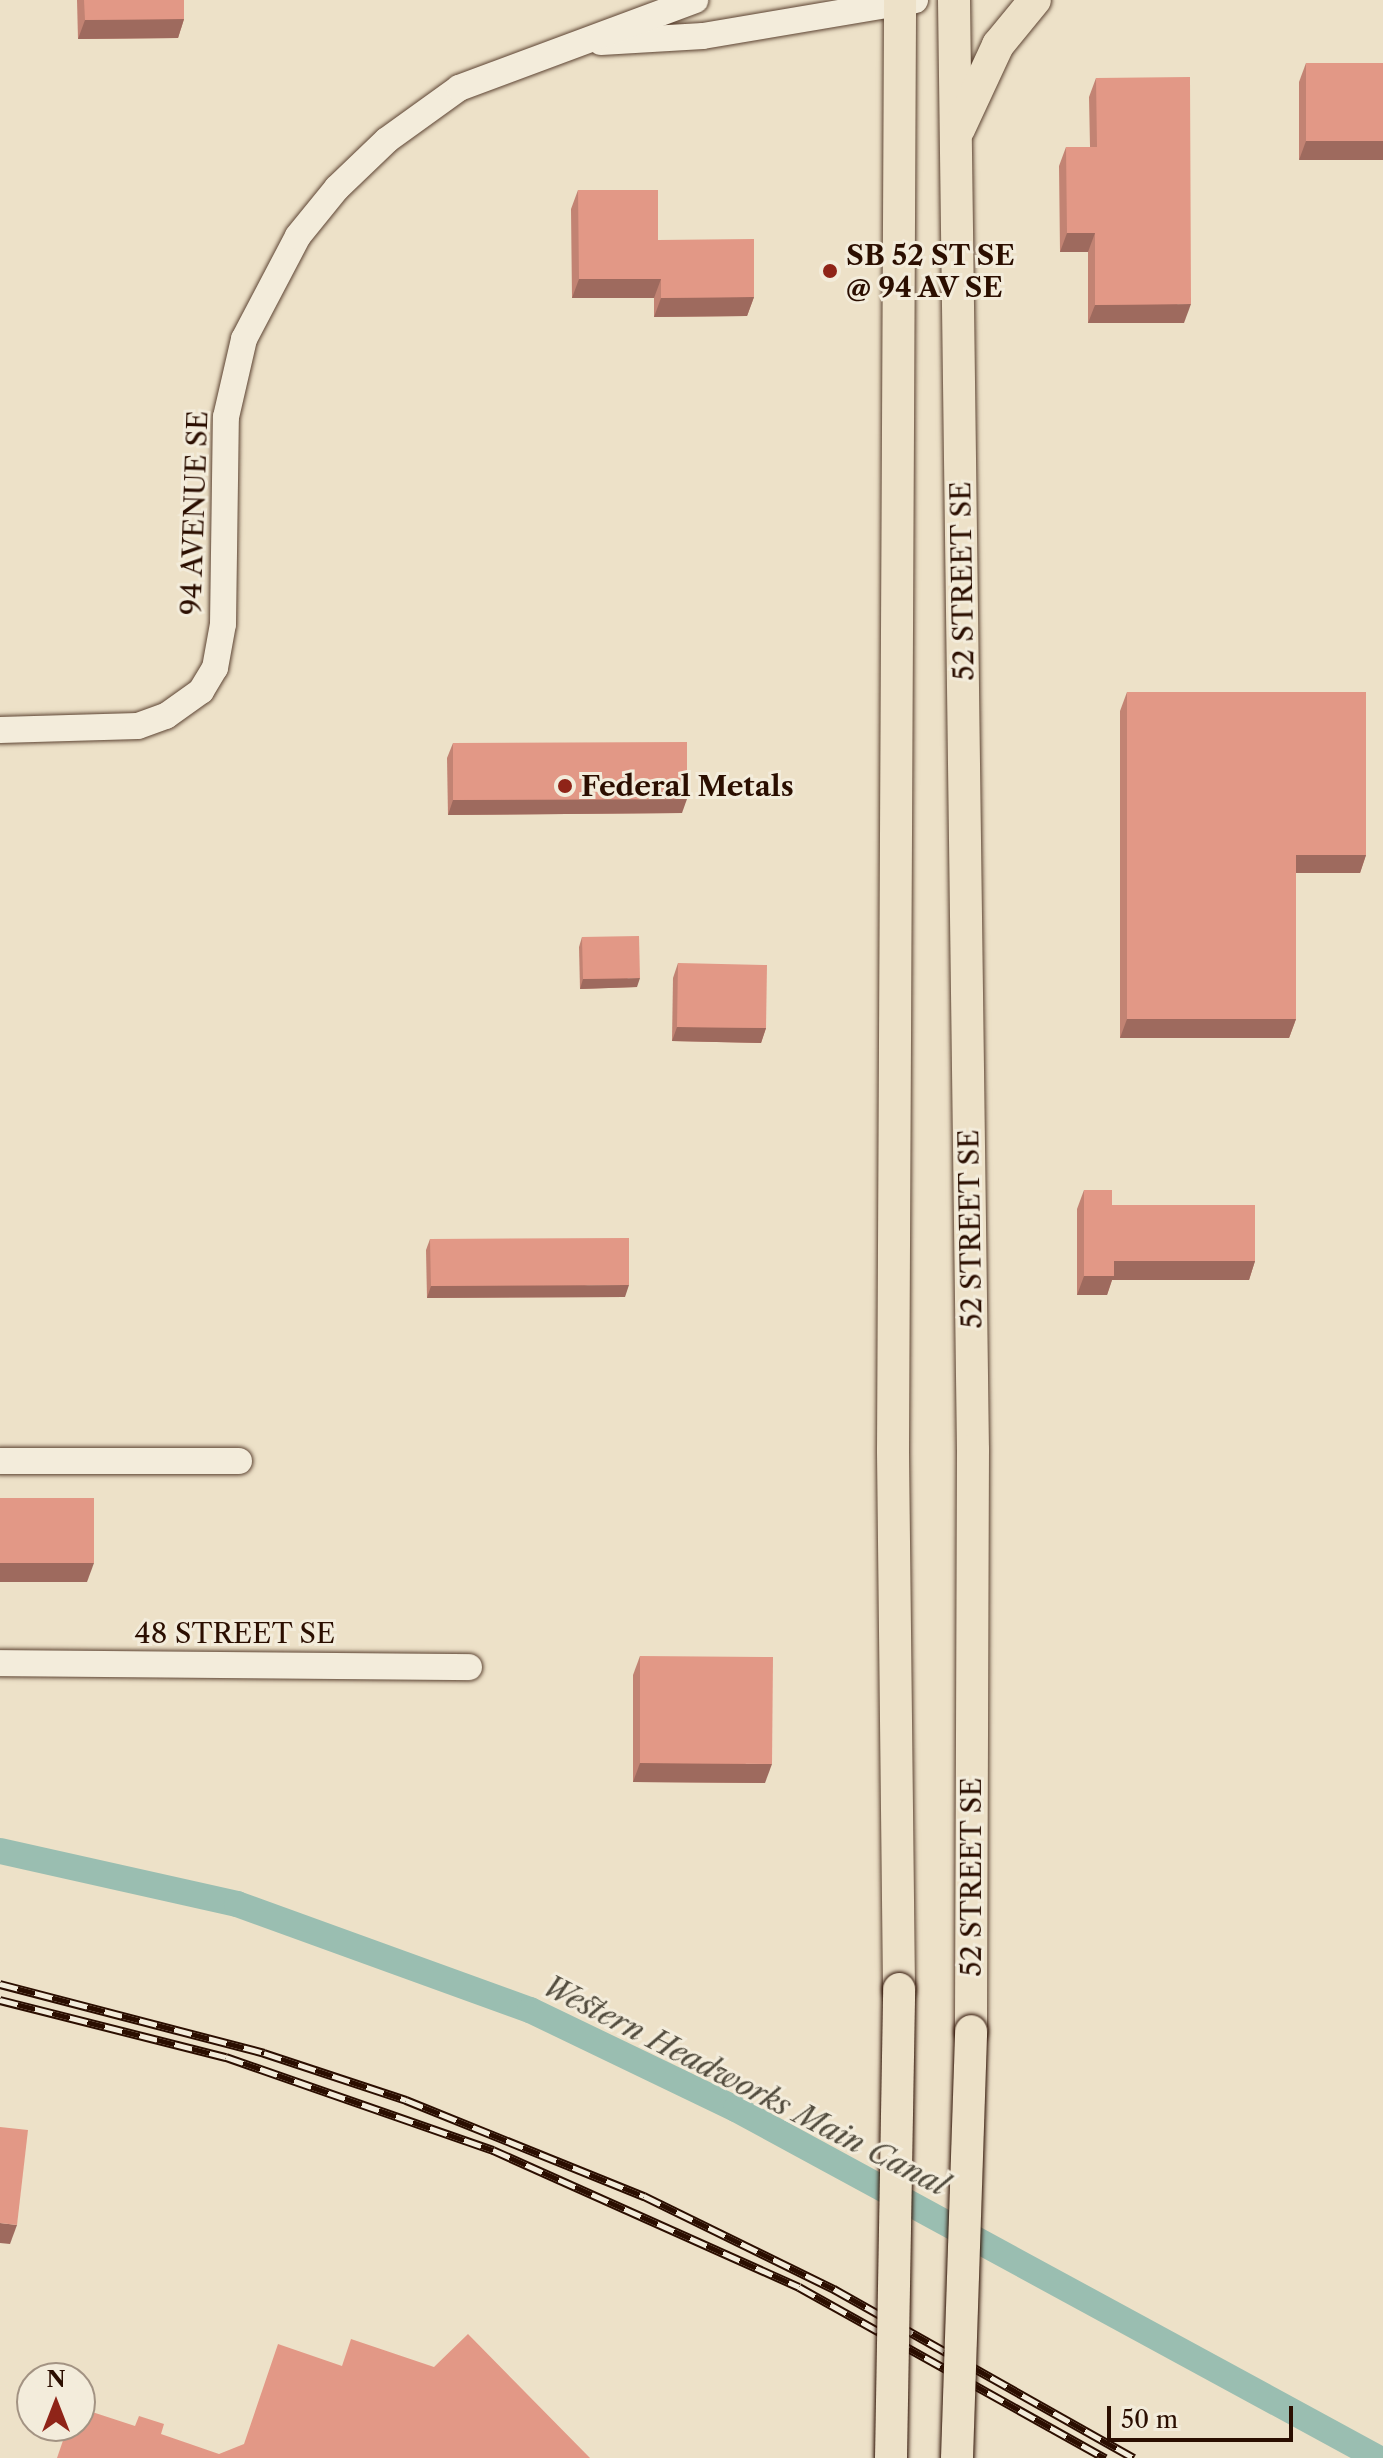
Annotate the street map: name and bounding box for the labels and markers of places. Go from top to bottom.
place label: SB 52 ST SE @ 94 AV SE [846,238,1015,304]
marker: SB 52 ST SE @ 94 AV SE [821,262,839,280]
place label: Federal Metals [581,769,794,803]
marker: Federal Metals [556,777,574,795]

